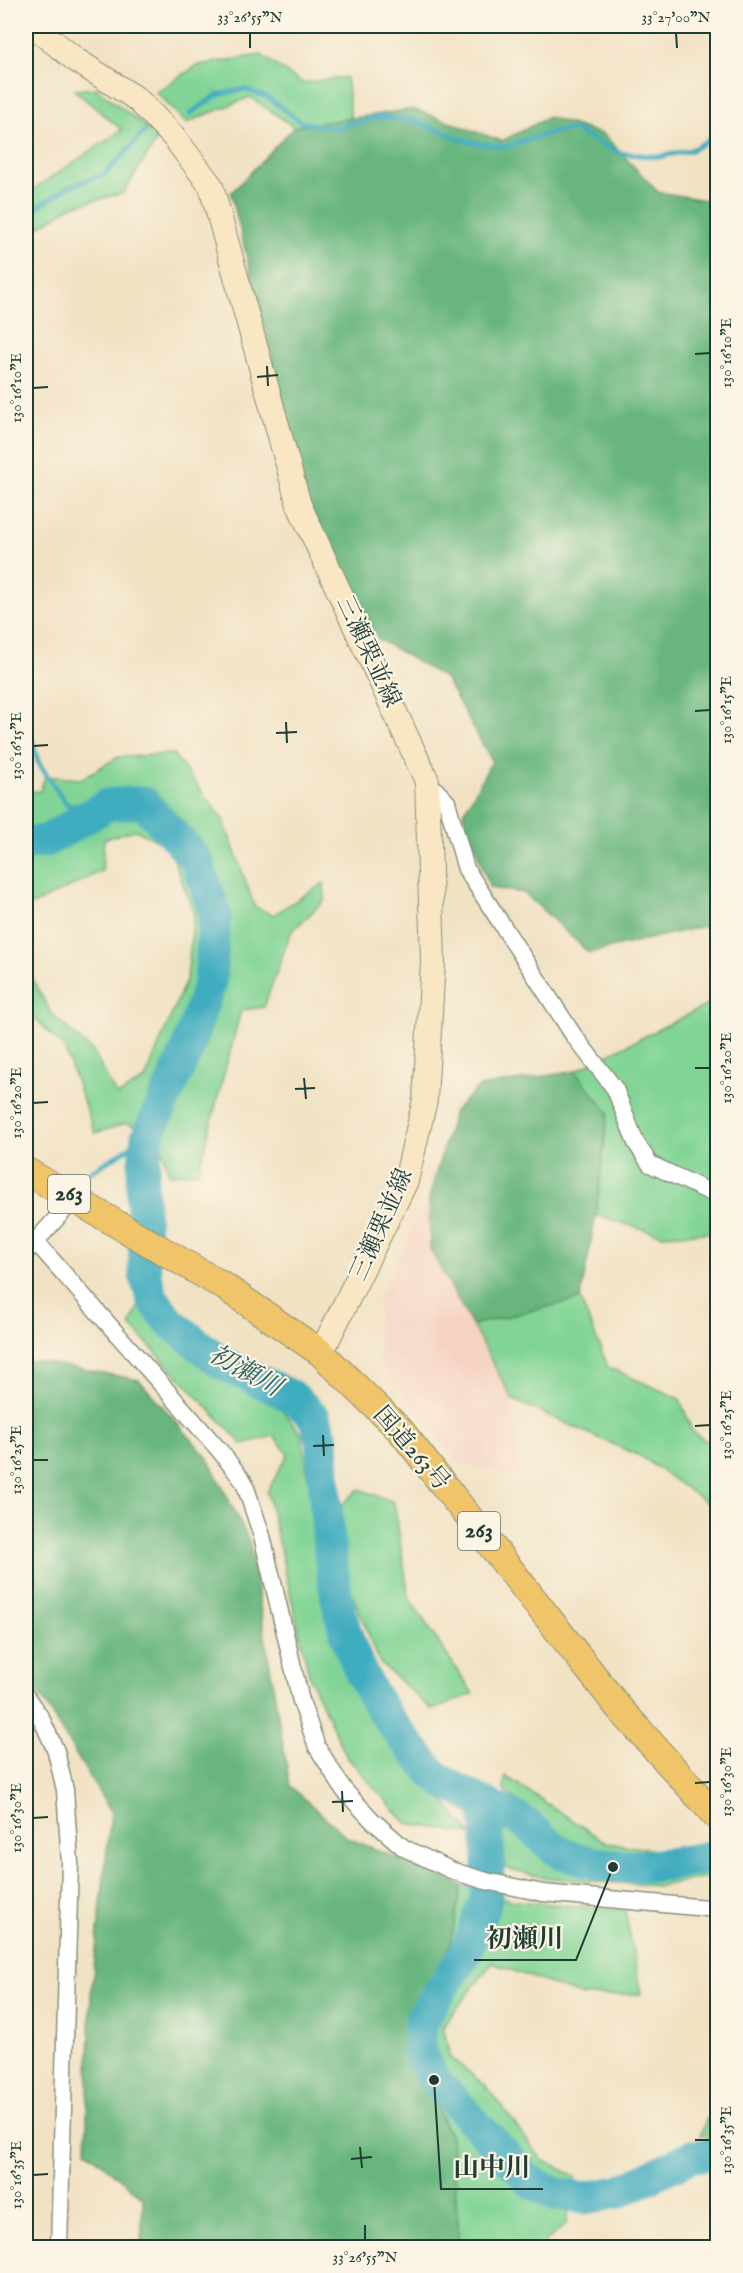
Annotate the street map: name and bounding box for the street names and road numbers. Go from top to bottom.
street label: 三瀬栗並線 [329,591,407,713]
street label: 三瀬栗並線 [343,1164,421,1286]
road number: 263 [48,1175,90,1213]
street label: 国道263号 [366,1400,456,1498]
road number: 263 [458,1512,500,1550]

